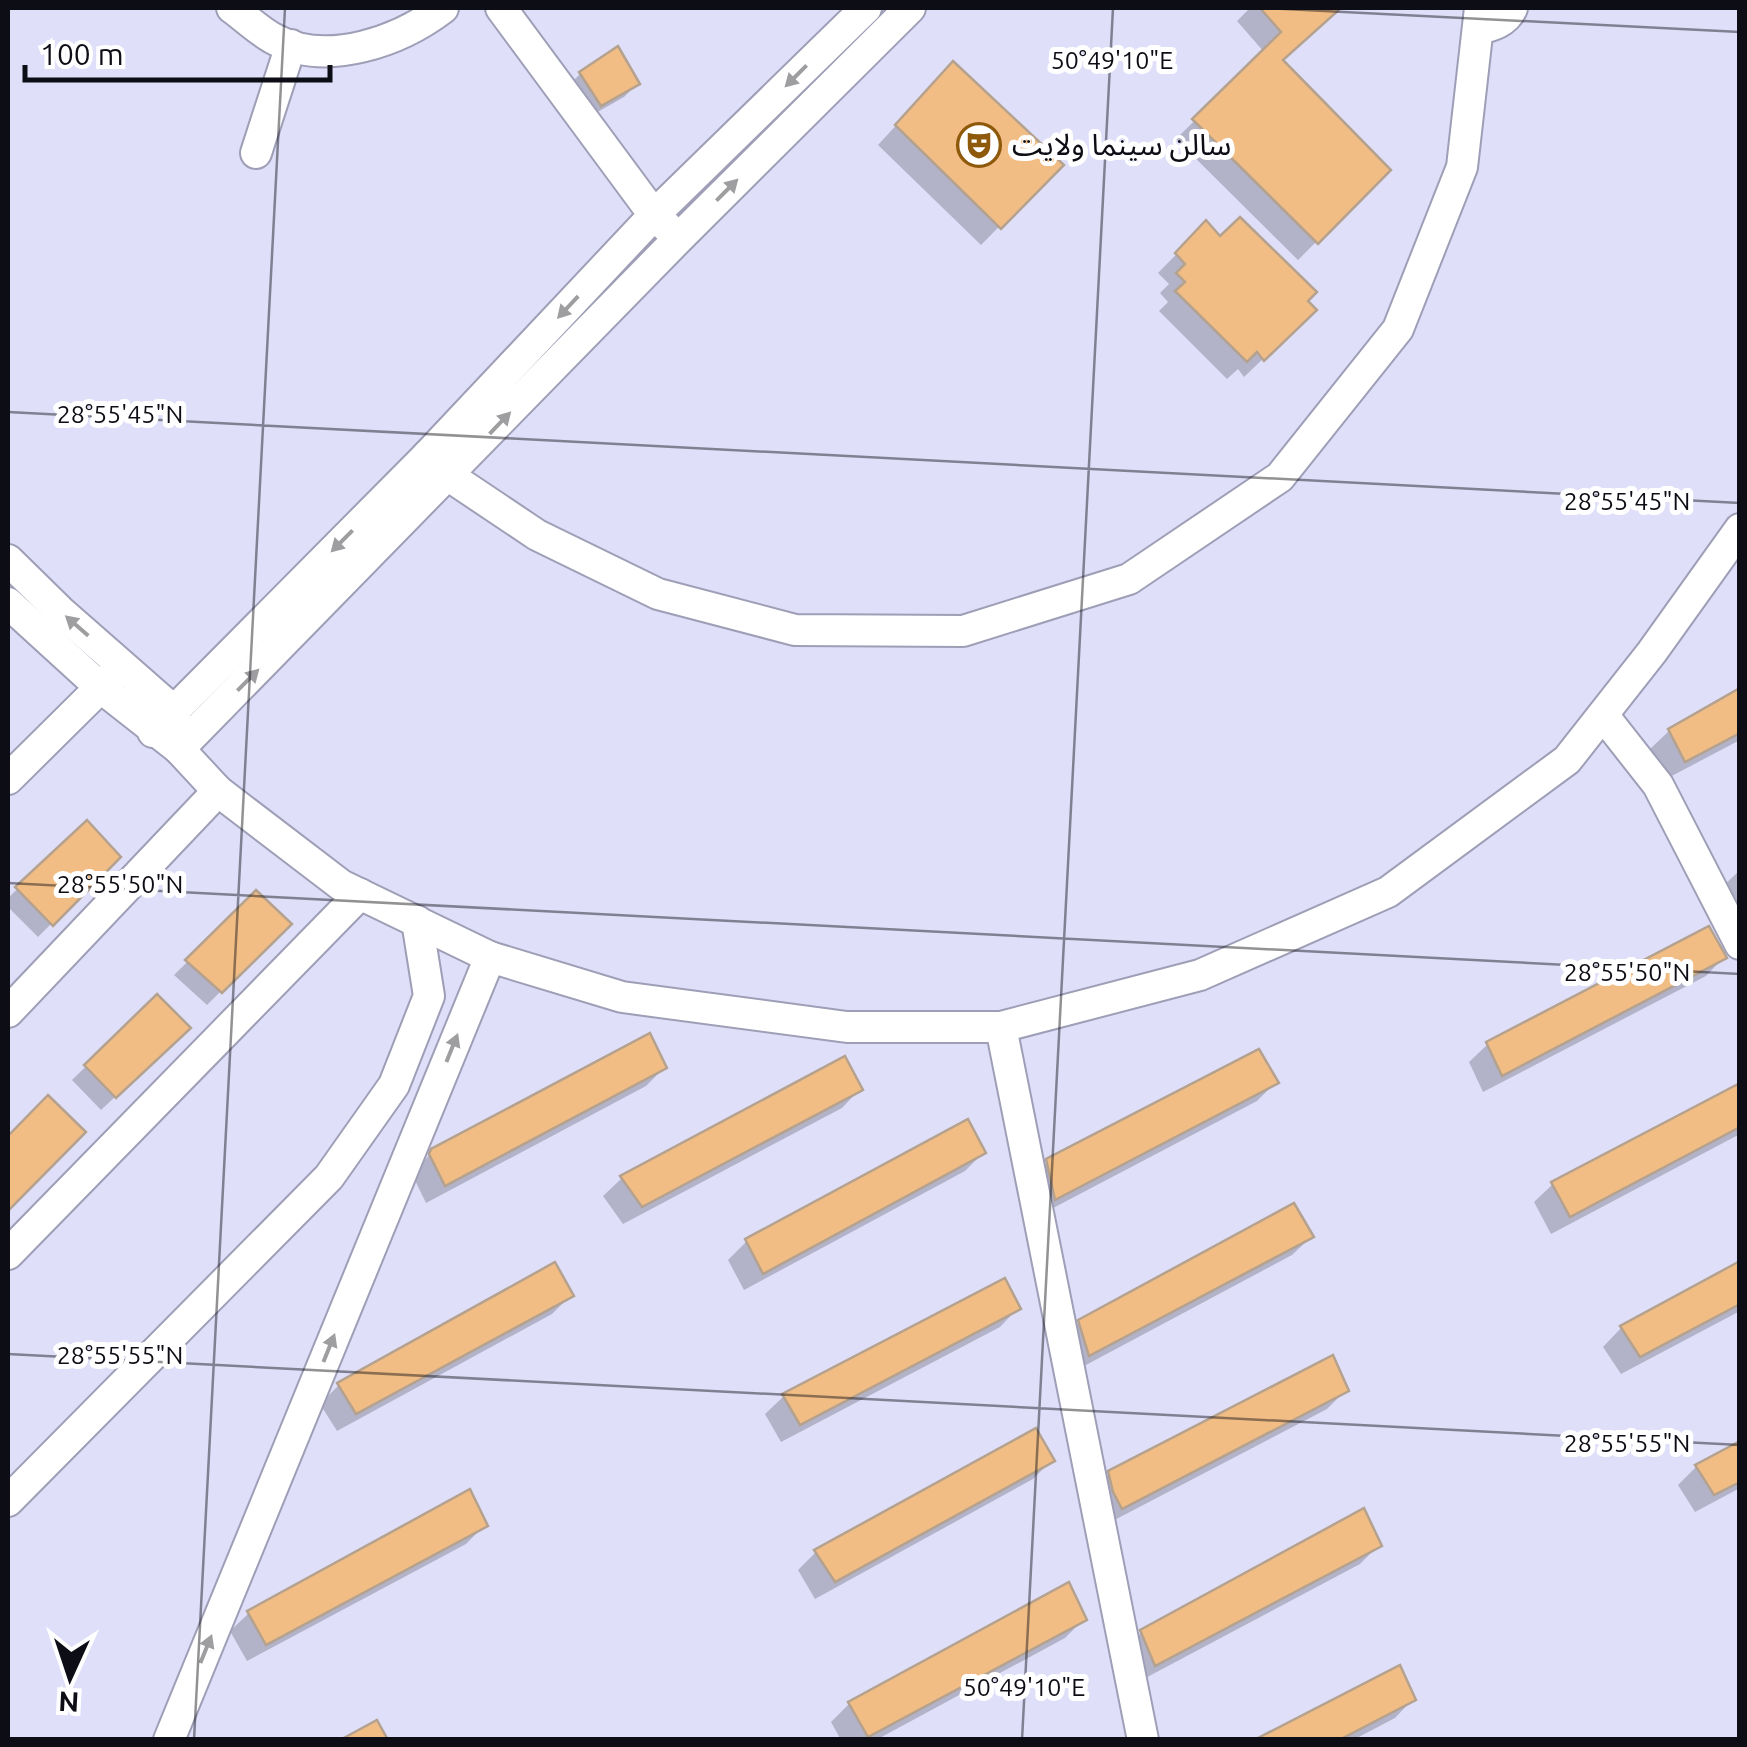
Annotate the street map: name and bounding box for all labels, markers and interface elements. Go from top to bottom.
scale bar [25,20,330,82]
text: 100 m [40,37,124,71]
text: 50°49'10"E [1051,46,1173,74]
one-way arrow [785,64,809,87]
theatre icon: سالن سینما ولایت [956,122,1002,168]
place label: سالن سینما ولایت [1012,127,1231,162]
one-way arrow [715,179,738,203]
one-way arrow [557,295,580,319]
text: 28°55'45"N [57,400,183,428]
one-way arrow [488,411,511,435]
text: 28°55'45"N [1564,487,1690,515]
one-way arrow [331,528,355,552]
one-way arrow [65,616,90,638]
one-way arrow [236,668,259,692]
text: 28°55'50"N [57,870,183,898]
text: 28°55'50"N [1564,958,1690,986]
one-way arrow [445,1032,461,1062]
one-way arrow [322,1333,338,1363]
text: 28°55'55"N [57,1341,183,1369]
text: 28°55'55"N [1564,1429,1690,1457]
north arrow [20,1627,120,1727]
one-way arrow [198,1634,214,1664]
text: 50°49'10"E [963,1673,1085,1701]
text: N [57,1686,80,1718]

